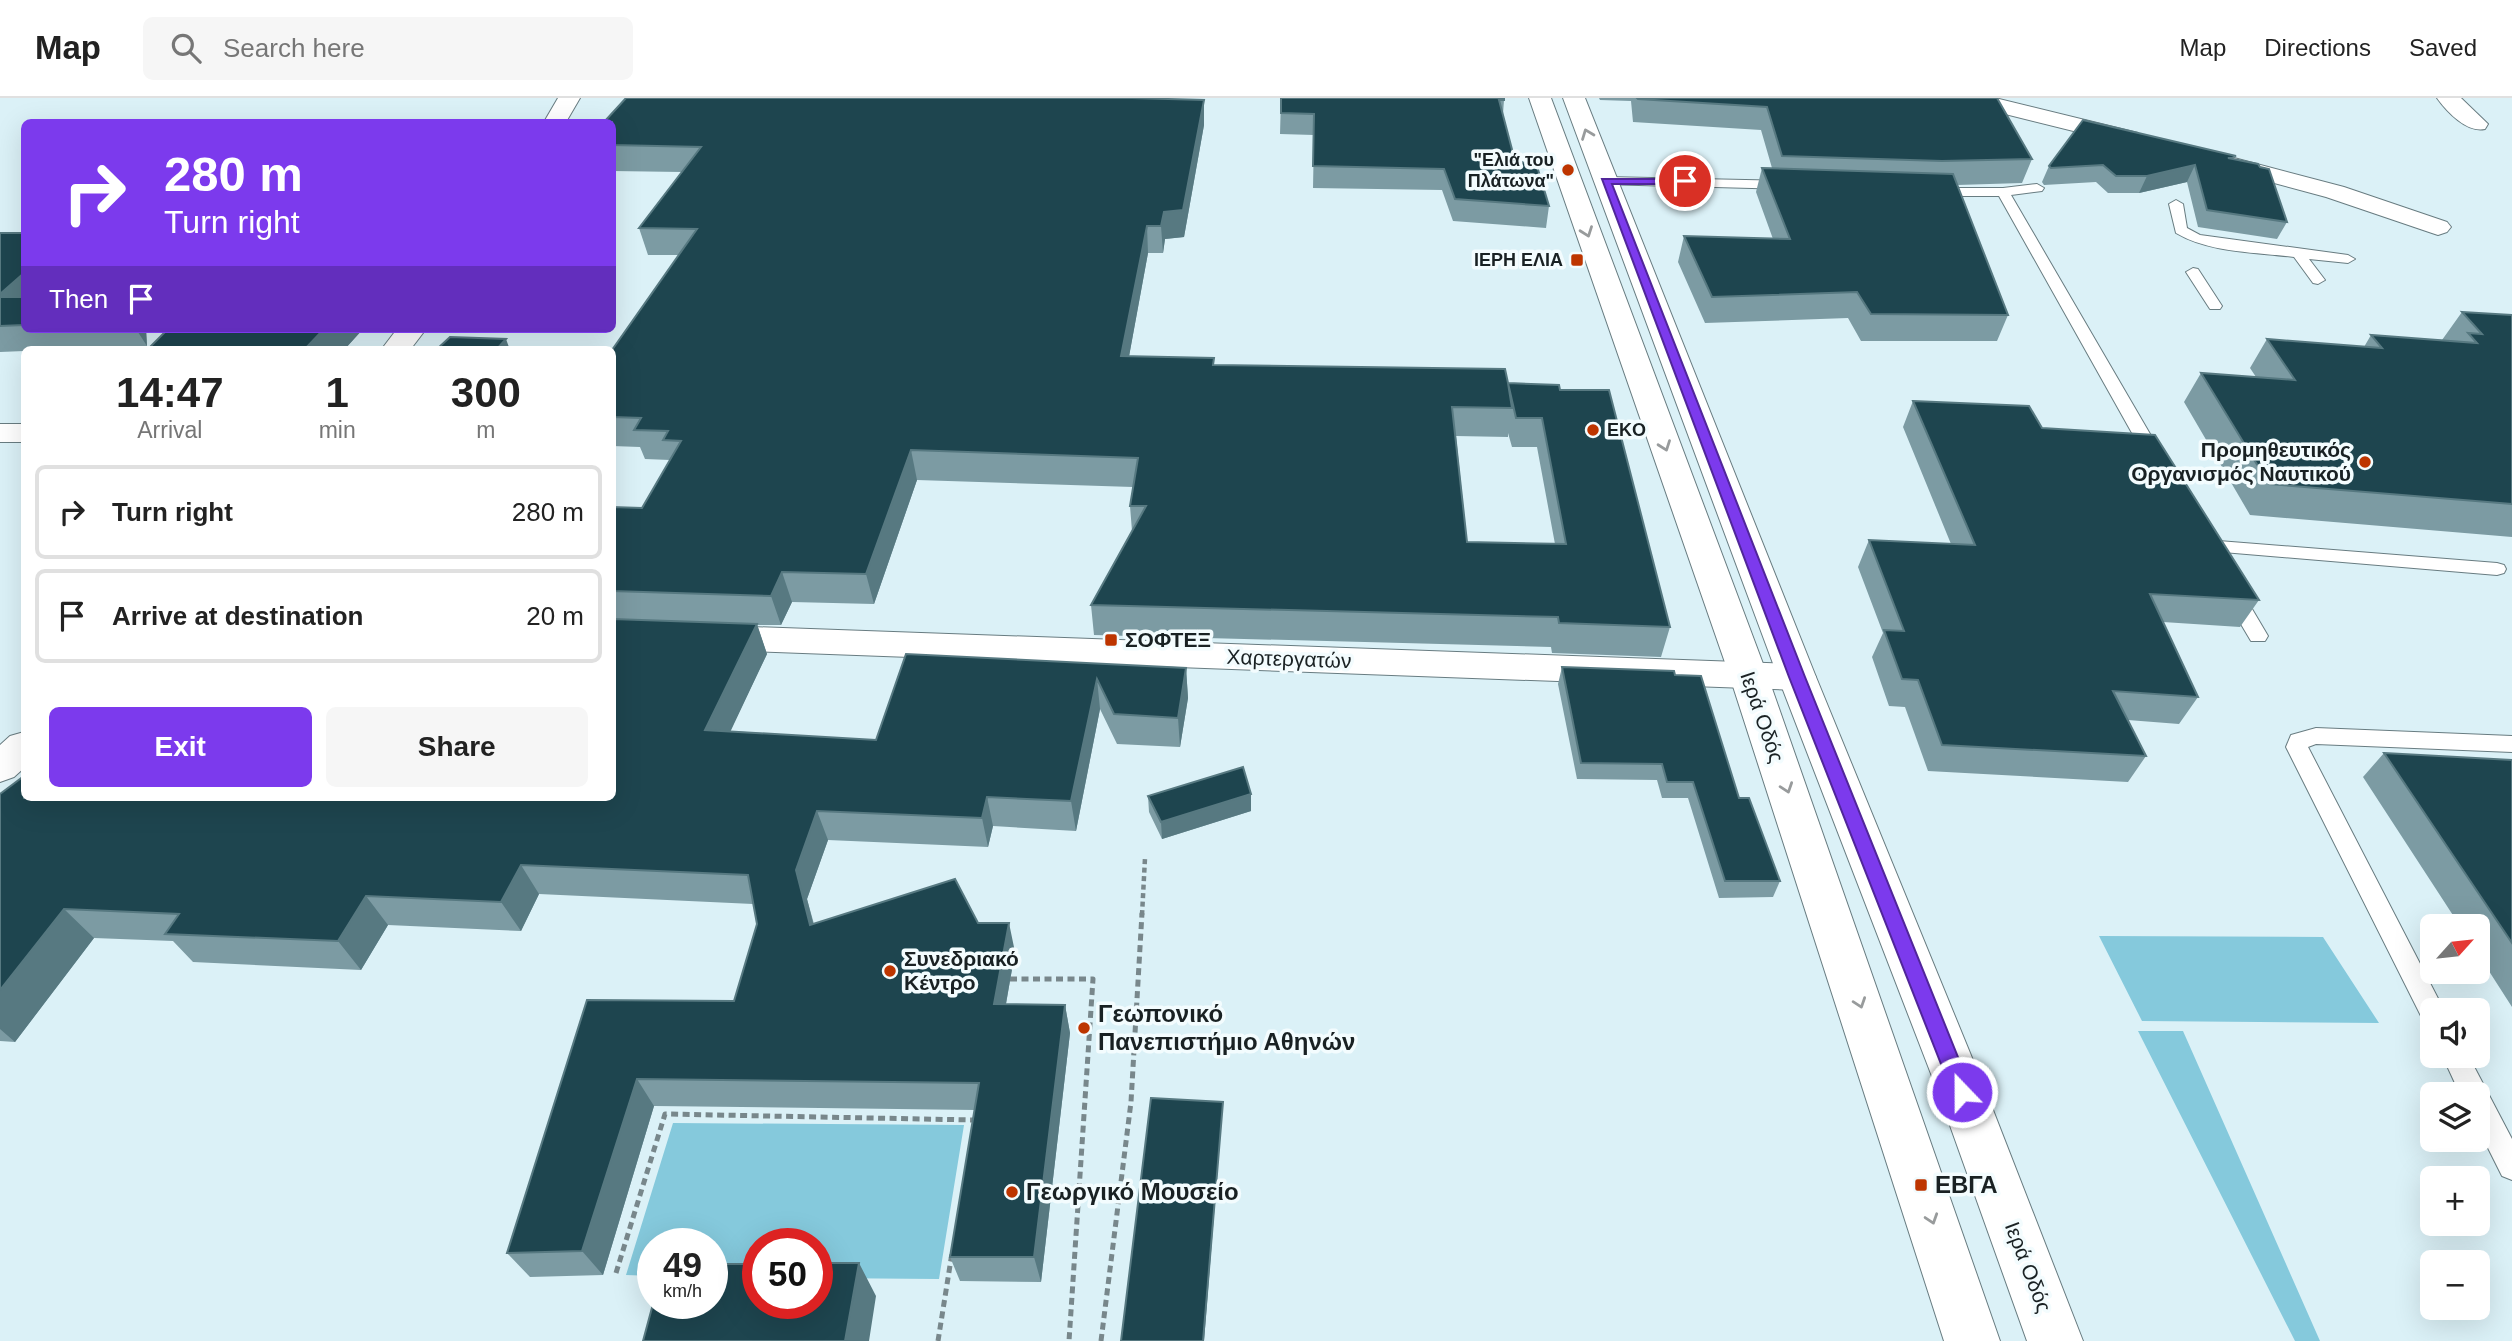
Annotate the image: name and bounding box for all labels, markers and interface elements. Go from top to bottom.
search box [143,17,633,80]
text: Map [35,29,101,66]
icon: search [167,29,205,67]
text: Search here [223,33,365,63]
text: Map [2180,34,2226,61]
text: Directions [2264,34,2371,61]
text: Saved [2409,34,2477,61]
one-way arrow [1582,128,1596,140]
icon: right [49,147,140,238]
text: 280 m [164,147,303,201]
place label: "Ελιά του Πλάτωνα" [1468,150,1554,191]
pin [1655,151,1715,211]
marker: "Ελιά του Πλάτωνα" [1560,162,1576,178]
icon: arrive [1666,162,1704,200]
text: Turn right [164,204,300,240]
one-way arrow [1578,225,1592,237]
place label: ΙΕΡΗ ΕΛΙΑ [1474,250,1563,270]
marker: ΙΕΡΗ ΕΛΙΑ [1569,252,1585,268]
icon: arrive [122,280,160,318]
text: Then [49,284,108,314]
text: 14:47 [116,369,224,416]
text: 1 [325,369,349,416]
text: 300 [451,369,521,416]
text: Arrival [137,417,202,443]
text: min [319,417,356,443]
text: m [476,417,495,443]
place label: EKO [1607,420,1646,440]
marker: EKO [1585,422,1601,438]
place label: Προμηθευτικός Οργανισμός Ναυτικού [2131,438,2351,486]
one-way arrow [1657,439,1671,451]
marker: Προμηθευτικός Οργανισμός Ναυτικού [2357,454,2373,470]
icon: right [53,493,91,531]
text: Turn right [112,497,233,527]
text: 280 m [512,497,584,527]
icon: arrive [53,597,91,635]
text: Arrive at destination [112,601,363,631]
text: 20 m [526,601,584,631]
place label: ΣΟΦΤΕΞ [1125,628,1211,651]
marker: ΣΟΦΤΕΞ [1103,632,1119,648]
street label: Χαρτεργατών [1226,645,1352,672]
street label: Ιερά Οδός [1736,668,1789,765]
button: Exit [49,707,312,787]
button: Share [326,707,588,787]
one-way arrow [1779,781,1793,793]
north arrow [2420,914,2490,984]
map controls [2420,914,2490,1320]
place label: Συνεδριακό Κέντρο [904,947,1019,994]
marker: Συνεδριακό Κέντρο [882,963,898,979]
one-way arrow [1852,996,1866,1008]
button: sound [2420,998,2490,1068]
place label: Γεωπονικό Πανεπιστήμιο Αθηνών [1098,1000,1355,1055]
marker: Γεωπονικό Πανεπιστήμιο Αθηνών [1076,1020,1092,1036]
position arrow [1925,1055,1999,1129]
button: layers [2420,1082,2490,1152]
button: + [2420,1166,2490,1236]
place label: ΕΒΓΑ [1935,1171,1997,1198]
marker: ΕΒΓΑ [1913,1177,1929,1193]
place label: Γεωργικό Μουσείο [1026,1178,1239,1205]
marker: Γεωργικό Μουσείο [1004,1184,1020,1200]
one-way arrow [1923,1212,1938,1224]
street label: Ιερά Οδός [2001,1218,2056,1315]
speed limit sign: 50 [742,1228,833,1319]
text: 49 [663,1245,702,1284]
button: − [2420,1250,2490,1320]
text: km/h [663,1281,702,1301]

